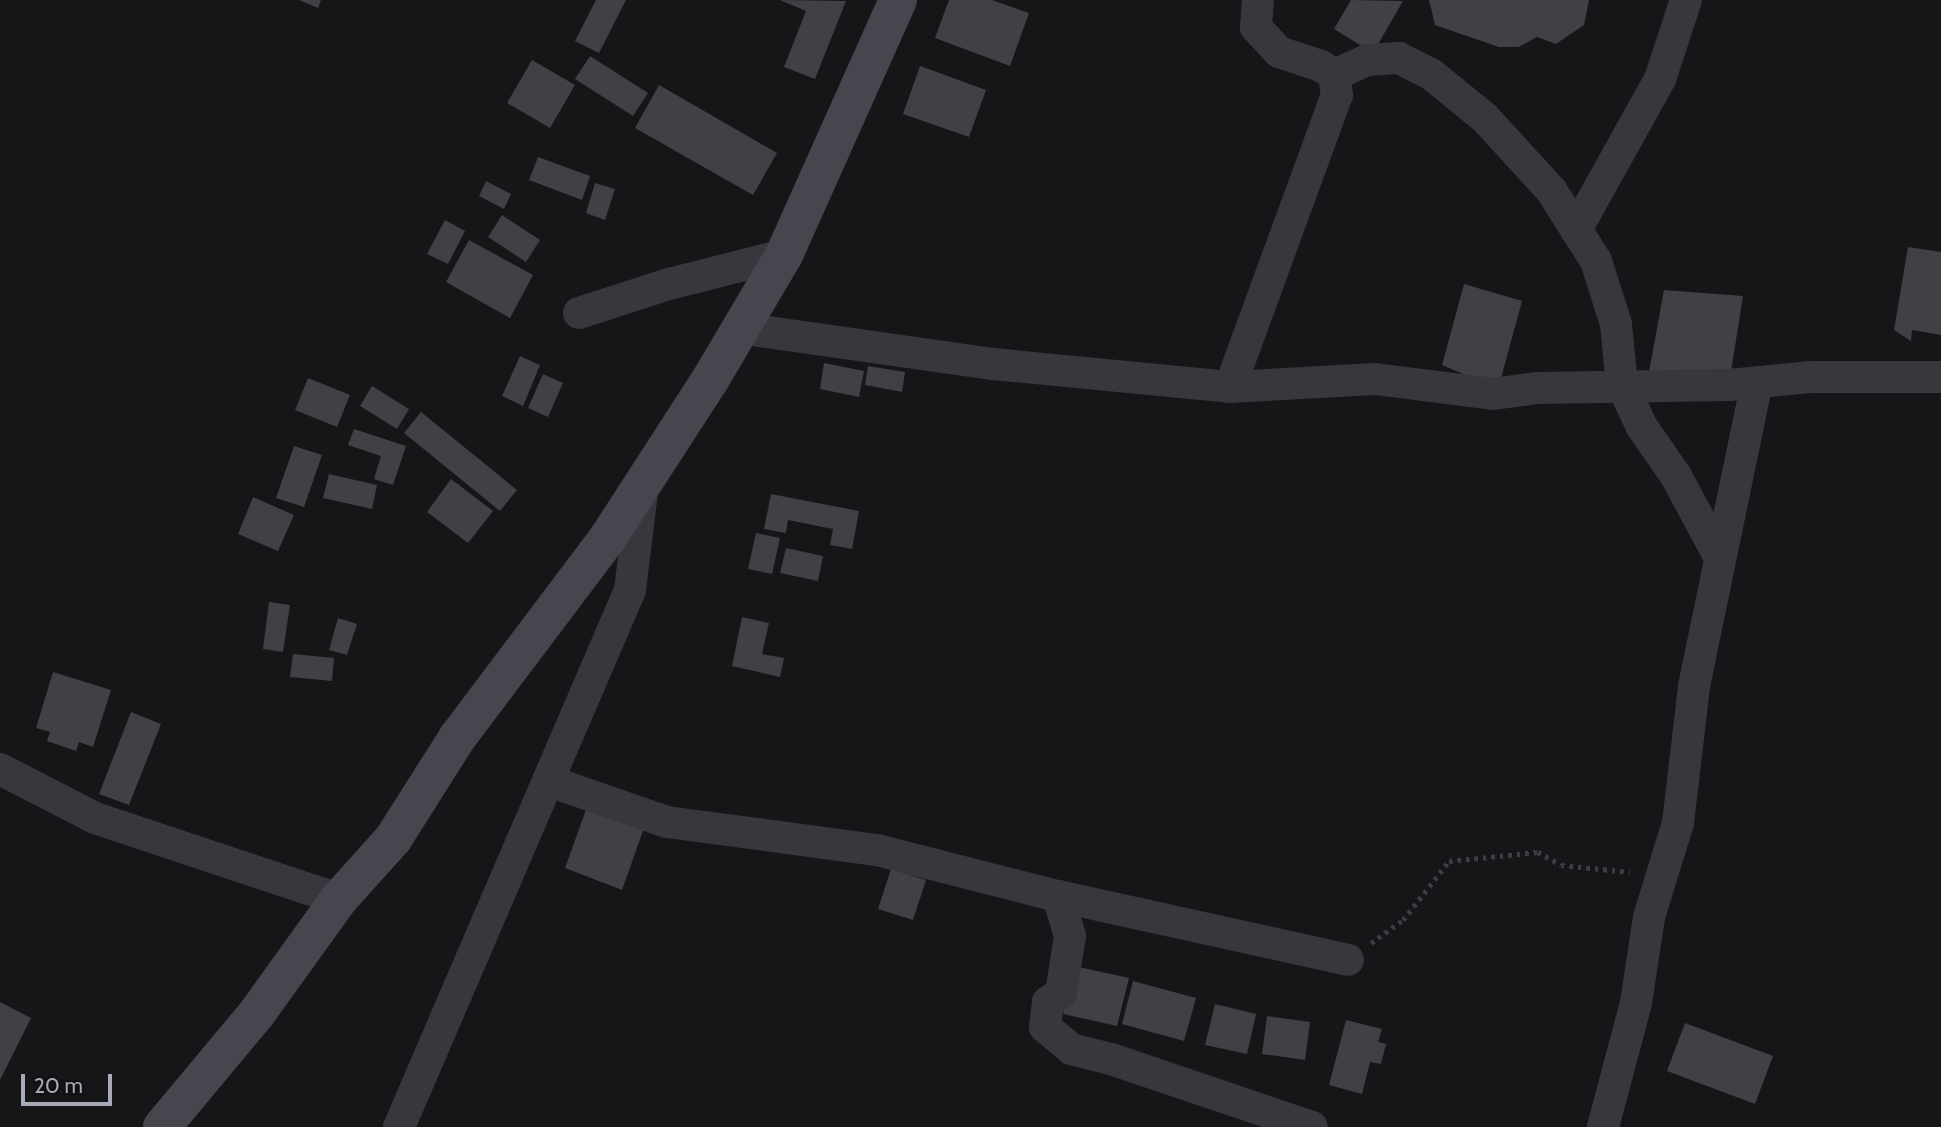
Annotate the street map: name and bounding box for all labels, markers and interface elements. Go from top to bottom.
scale bar [24,1060,116,1104]
text: 20 m [34,1073,83,1098]

